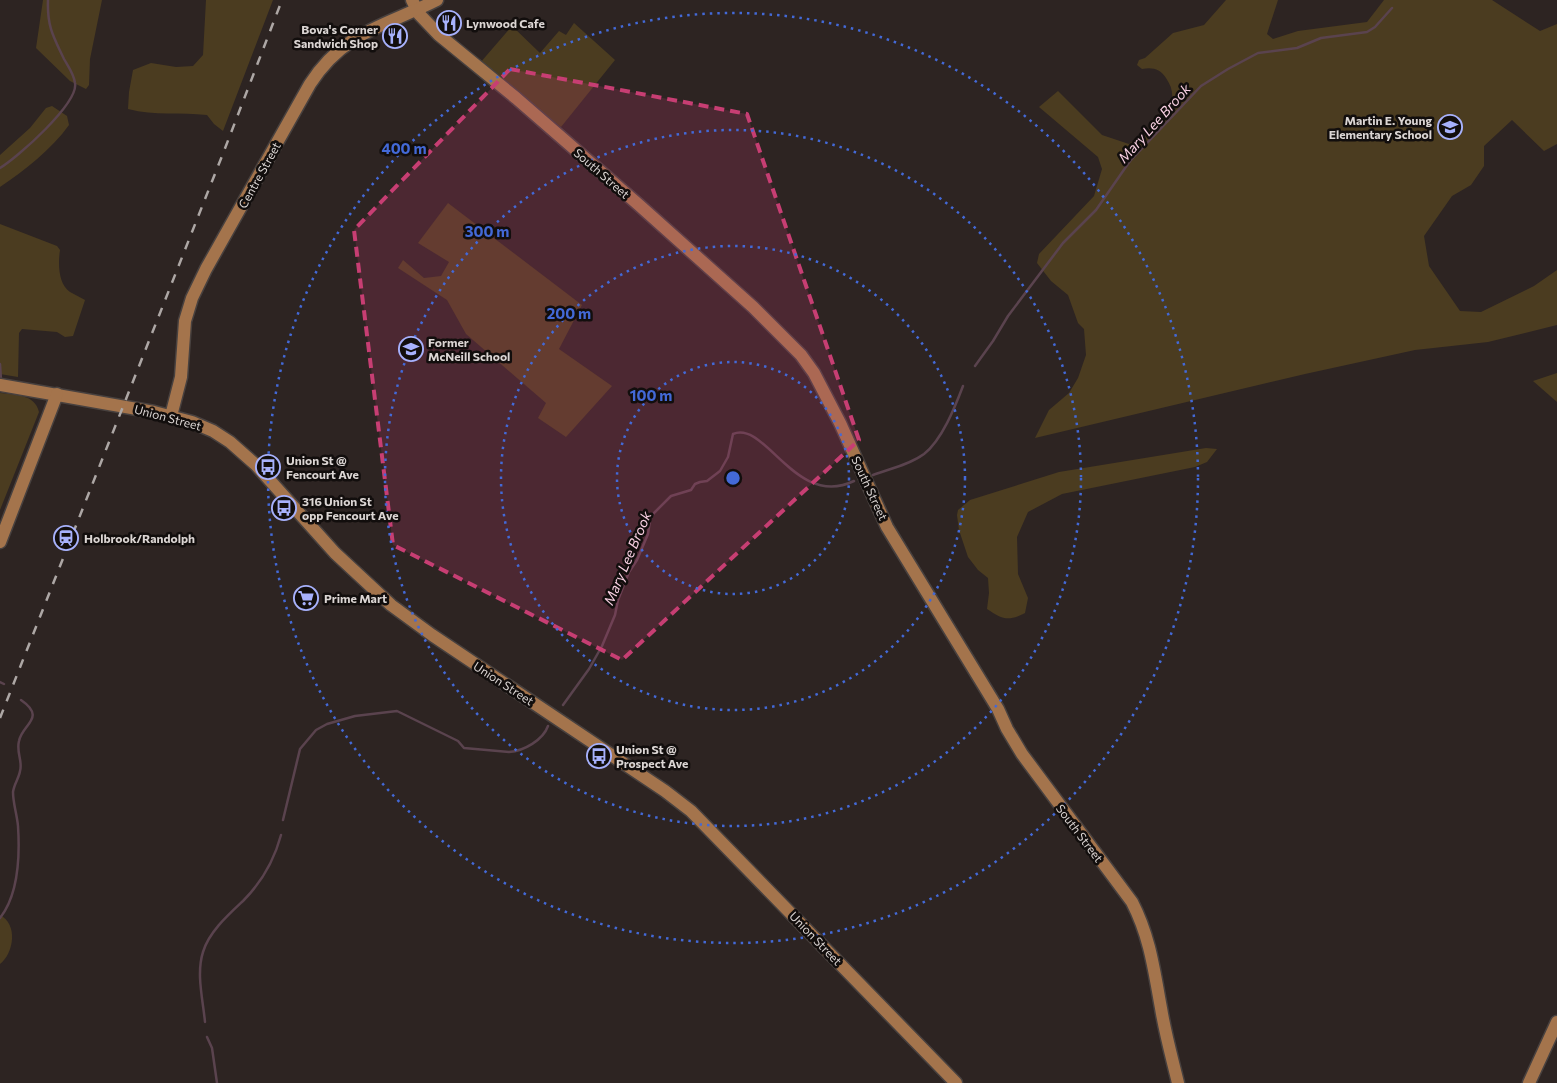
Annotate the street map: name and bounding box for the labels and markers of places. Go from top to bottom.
restaurant icon: Lynwood Cafe [436,10,462,36]
place label: Lynwood Cafe [466,16,545,30]
place label: Bova's Corner Sandwich Shop [294,22,378,50]
restaurant icon: Bova's Corner Sandwich Shop [382,23,408,49]
place label: Martin E. Young Elementary School [1329,113,1432,141]
school or university icon: Martin E. Young Elementary School [1437,114,1463,140]
place label: Former McNeill School [428,335,510,363]
school or university icon: Former McNeill School [398,336,424,362]
place label: Union St @ Fencourt Ave [286,453,359,481]
bus stop icon: Union St @ Fencourt Ave [255,454,281,480]
centre of rings [724,469,742,487]
place label: 316 Union St opp Fencourt Ave [302,494,398,522]
bus stop icon: 316 Union St opp Fencourt Ave [271,495,297,521]
station icon: Holbrook/Randolph [53,525,79,551]
place label: Holbrook/Randolph [84,531,195,545]
supermarket icon: Prime Mart [293,585,319,611]
place label: Prime Mart [324,591,387,605]
place label: Union St @ Prospect Ave [616,742,688,770]
bus stop icon: Union St @ Prospect Ave [586,743,612,769]

